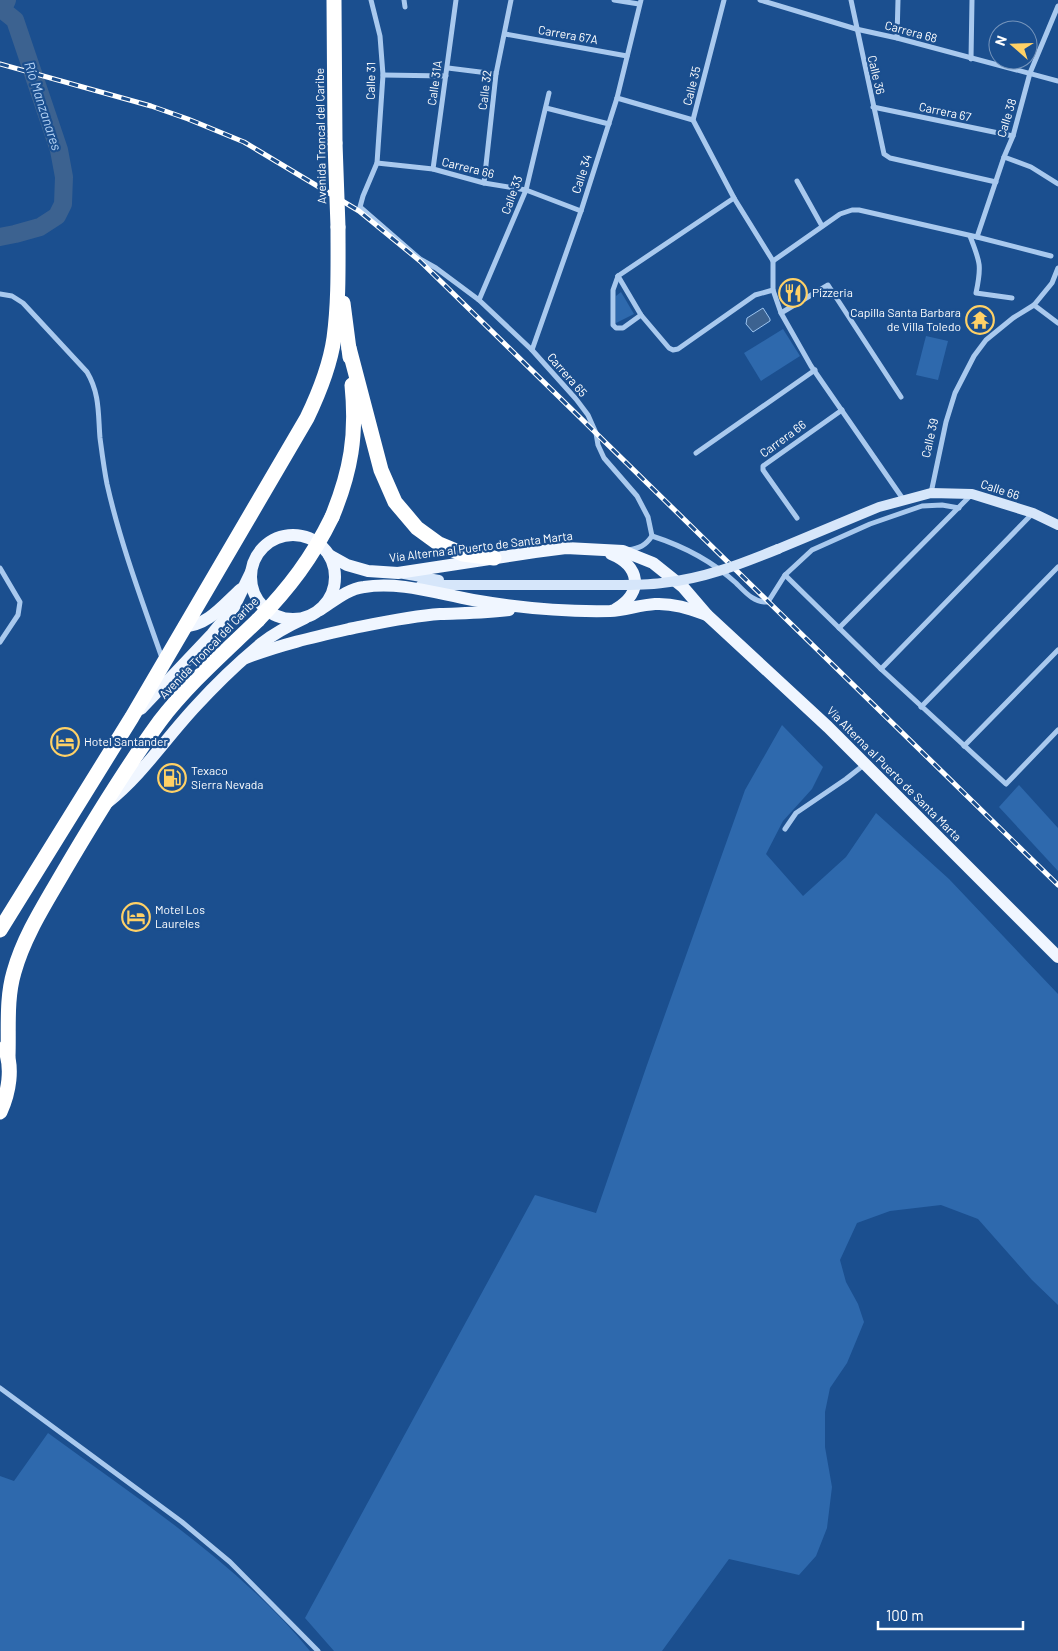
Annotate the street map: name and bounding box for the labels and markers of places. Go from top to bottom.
restaurant icon: Pizzeria [778,278,808,308]
place label: Pizzeria [812,285,853,299]
place label: Capilla Santa Barbara de Villa Toledo [850,305,961,333]
temple icon: Capilla Santa Barbara de Villa Toledo [965,305,995,335]
hotel icon: Hotel Santander [50,727,80,757]
place label: Hotel Santander [84,734,168,748]
fuel station icon: Texaco Sierra Nevada [157,763,187,793]
place label: Texaco Sierra Nevada [191,763,263,791]
hotel icon: Motel Los Laureles [121,902,151,932]
place label: Motel Los Laureles [155,902,205,930]

